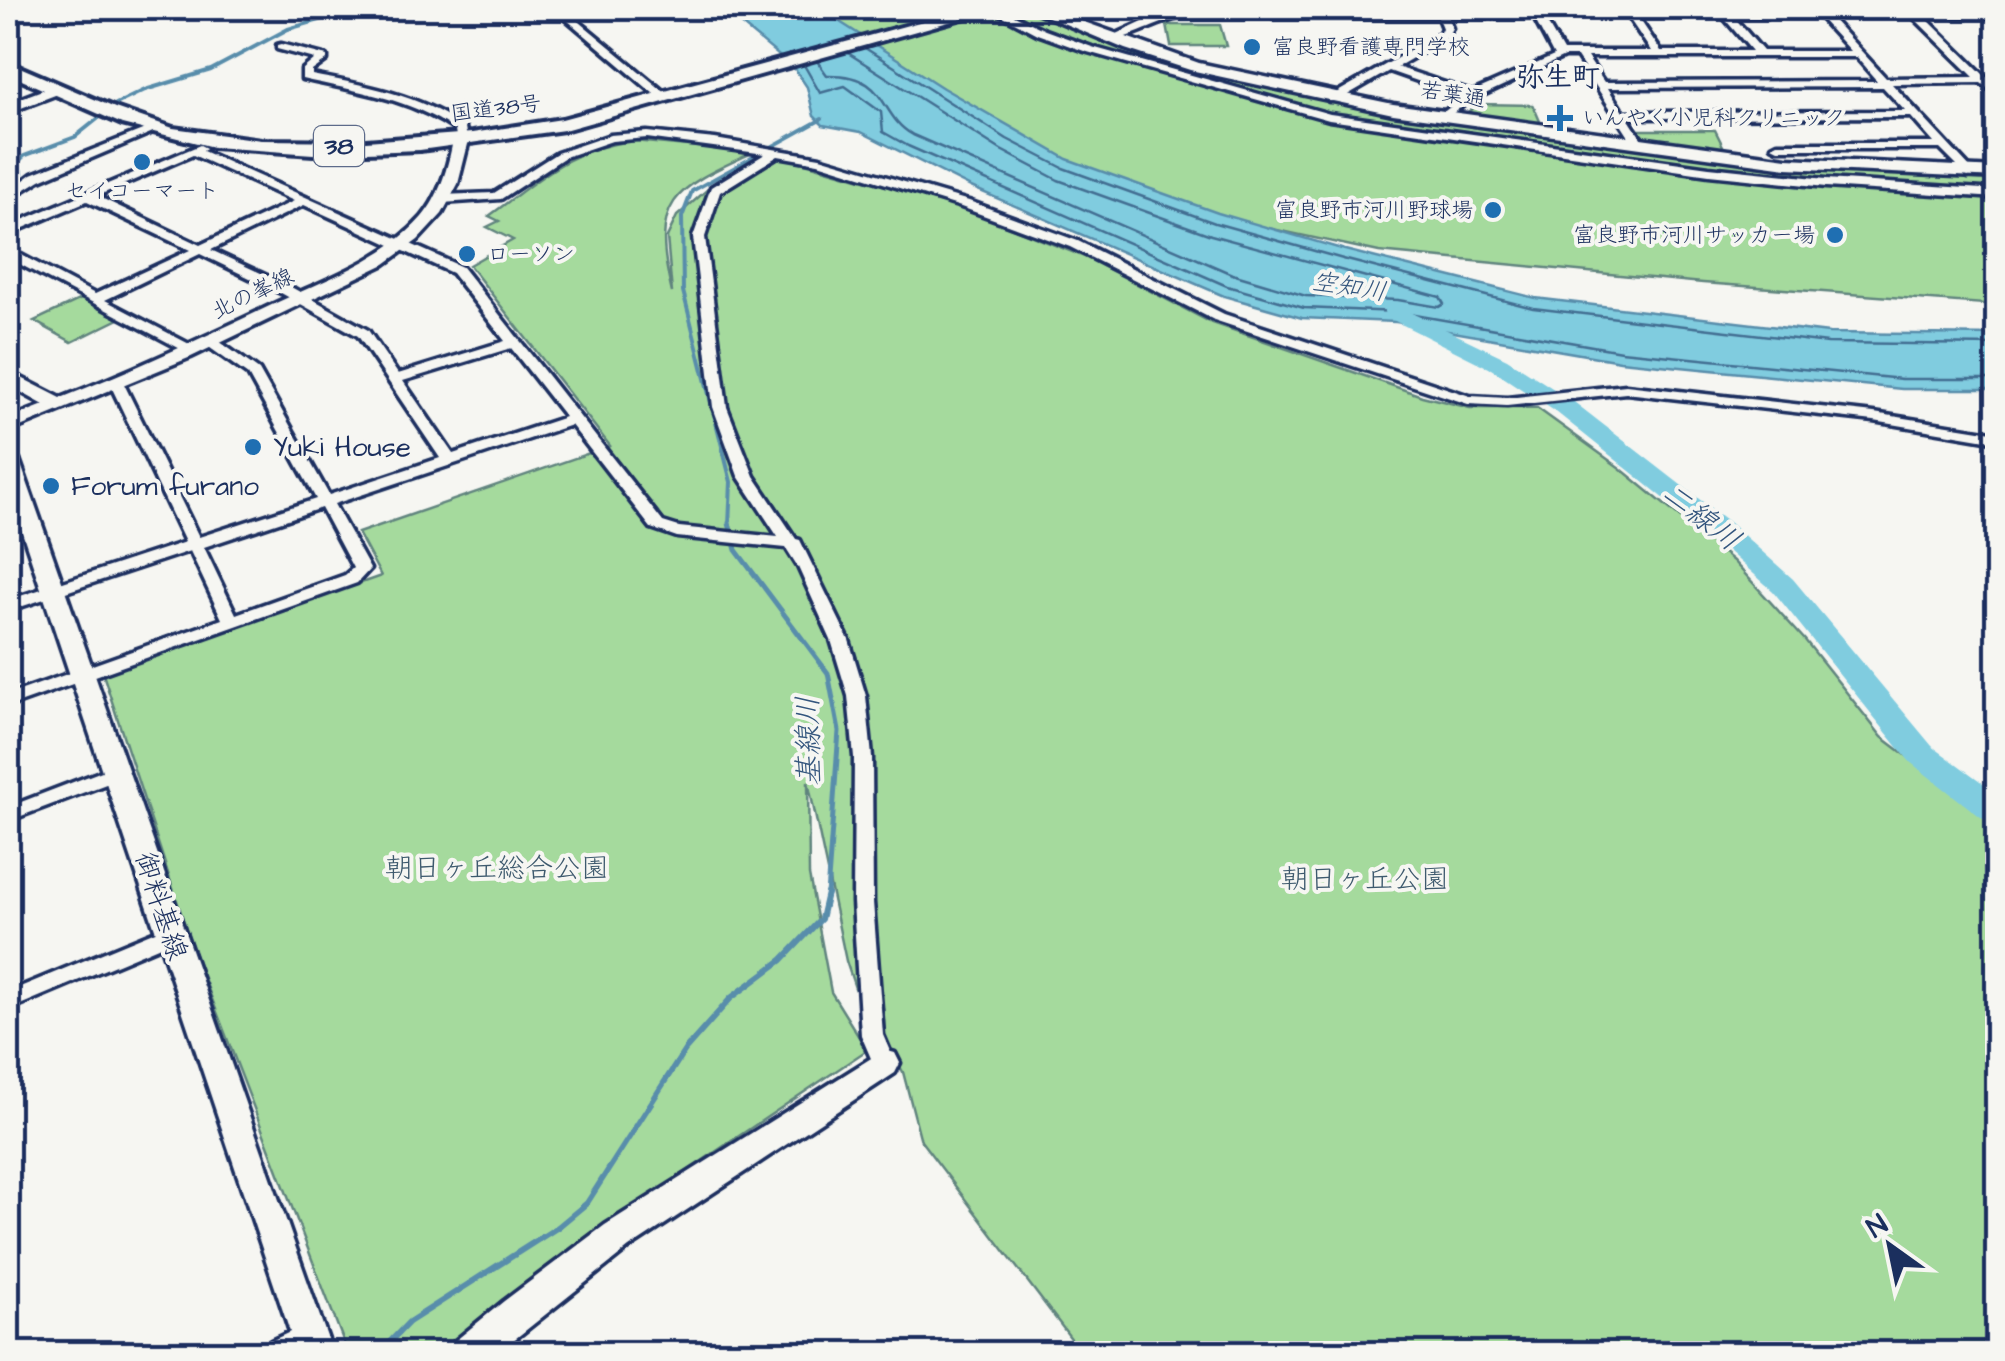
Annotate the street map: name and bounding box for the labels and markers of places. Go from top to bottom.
place label: 富良野看護専門学校 [1272,32,1470,63]
marker: 富良野看護専門学校 [1241,36,1263,58]
place label: いんやく小児科クリニック [1582,103,1846,134]
marker: いんやく小児科クリニック [1547,105,1573,131]
marker: セイコーマート [131,151,153,173]
place label: セイコーマート [65,176,219,207]
place label: 富良野市河川野球場 [1275,195,1473,226]
marker: 富良野市河川野球場 [1482,199,1504,221]
place label: 富良野市河川サッカー場 [1573,220,1815,251]
marker: 富良野市河川サッカー場 [1824,224,1846,246]
place label: ローソン [487,239,575,270]
marker: ローソン [456,243,478,265]
place label: Yuki House [273,428,411,467]
marker: Yuki House [242,436,264,458]
place label: Forum furano [71,467,259,506]
marker: Forum furano [40,475,62,497]

